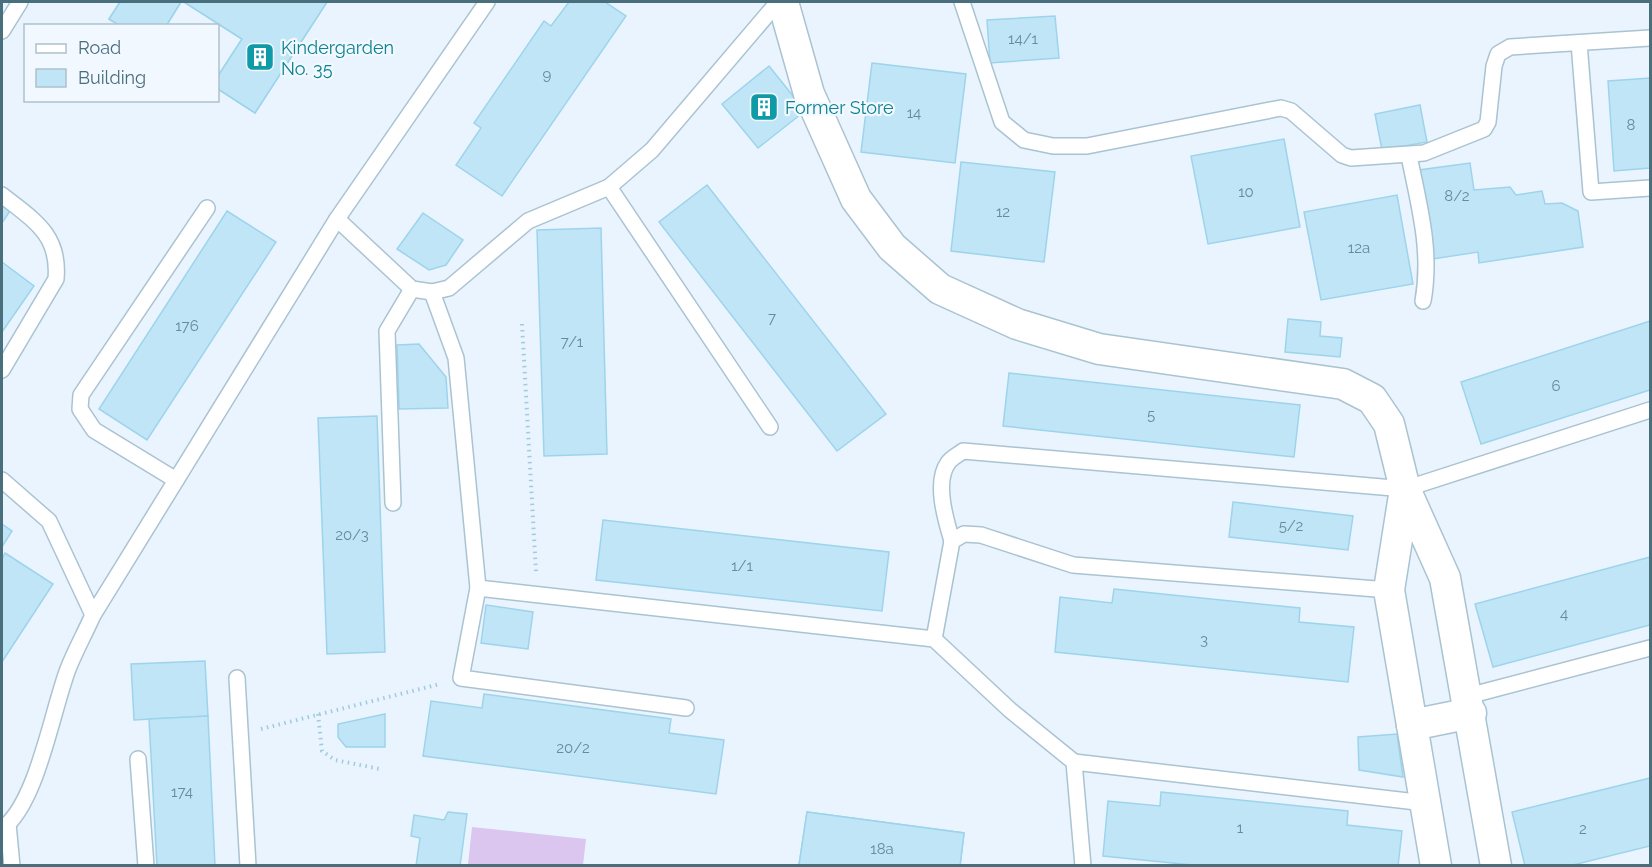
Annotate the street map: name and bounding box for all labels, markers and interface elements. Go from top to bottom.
legend [24,24,219,102]
house number: 14/1 [1008,30,1038,48]
text: Road [78,37,121,58]
place label: Kindergarden No. 35 [281,37,394,79]
building icon: Kindergarden No. 35 [244,41,276,73]
house number: 9 [543,66,552,84]
text: Building [78,67,146,88]
building icon: Former Store [748,91,780,123]
place label: Former Store [785,97,894,118]
house number: 14 [907,104,921,122]
house number: 8 [1627,116,1636,134]
house number: 10 [1238,183,1254,201]
house number: 8/2 [1444,187,1470,205]
house number: 12 [996,203,1010,221]
house number: 12a [1348,239,1370,257]
house number: 7 [768,309,776,327]
house number: 176 [175,317,199,335]
house number: 7/1 [561,333,584,351]
house number: 6 [1551,377,1561,395]
house number: 5 [1147,406,1155,424]
house number: 5/2 [1279,517,1304,535]
house number: 20/3 [335,526,369,544]
house number: 1/1 [731,557,753,575]
house number: 4 [1560,605,1568,623]
house number: 3 [1200,631,1208,649]
house number: 20/2 [556,739,590,757]
house number: 174 [171,783,193,801]
house number: 1 [1237,819,1244,837]
house number: 2 [1579,820,1587,838]
house number: 18a [870,840,894,858]

